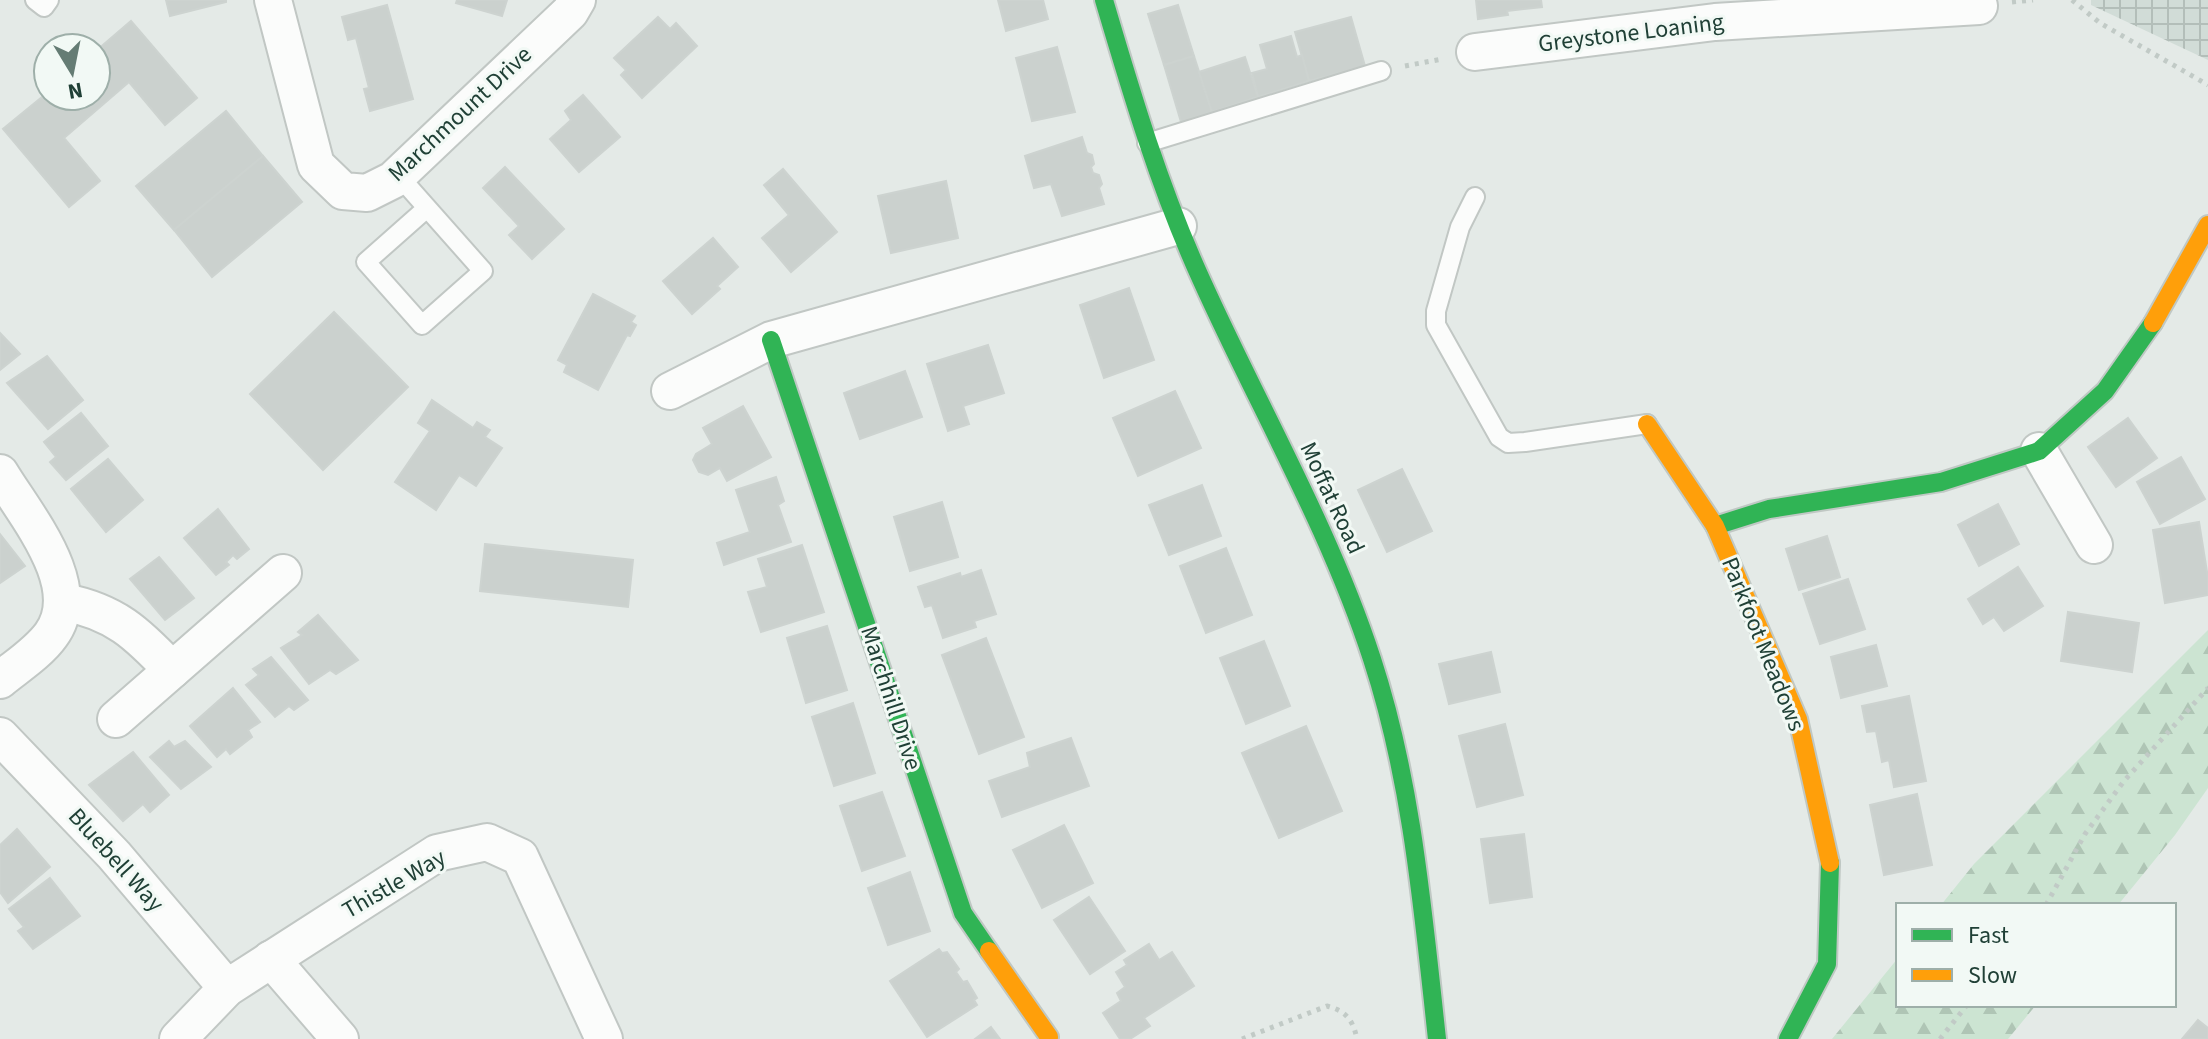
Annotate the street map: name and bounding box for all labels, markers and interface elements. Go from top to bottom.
street label: Greystone Loaning [1536,4,1726,62]
north arrow [32,32,112,112]
street label: Marchmount Drive [380,38,540,190]
text: N [65,74,85,108]
street label: Moffat Road [1291,436,1373,560]
street label: Parkfoot Meadows [1712,552,1814,736]
street label: Marchhill Drive [851,621,931,775]
street label: Bluebell Way [60,800,172,920]
street label: Thistle Way [336,840,452,928]
legend [1896,903,2176,1007]
text: Fast [1968,918,2009,953]
text: Slow [1968,958,2017,993]

